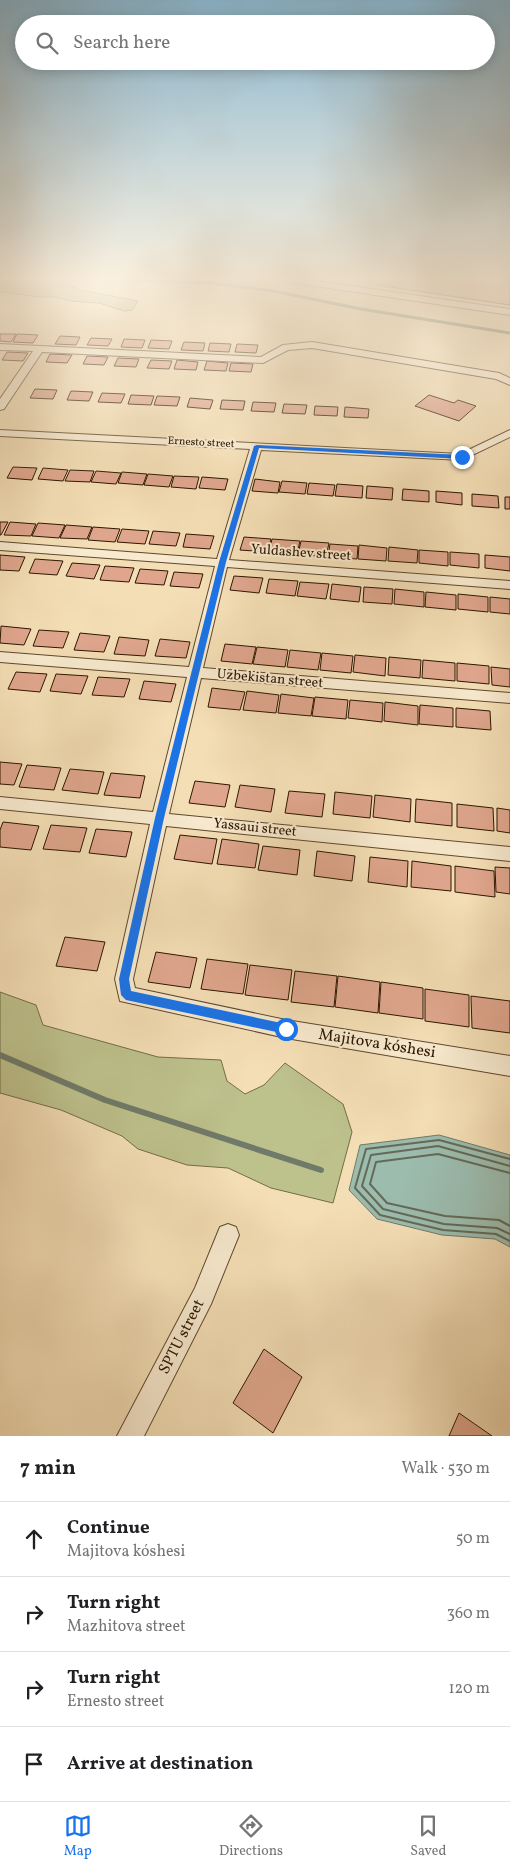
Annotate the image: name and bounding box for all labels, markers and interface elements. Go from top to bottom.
search box [15,15,495,70]
icon: search [33,29,61,57]
text: Search here [73,30,170,56]
street label: Ernesto street [167,434,235,452]
route end [451,446,474,469]
street label: Yuldashev street [250,540,352,566]
street label: Uzbekistan street [216,665,324,693]
street label: Yassaui street [212,814,298,842]
route start [275,1018,298,1041]
street label: Majitova kóshesi [317,1024,437,1064]
street label: SPTU street [154,1295,210,1378]
text: 7 min [20,1454,76,1483]
text: Walk · 530 m [402,1458,490,1480]
text: Continue [67,1515,150,1541]
icon: ahead [20,1525,48,1553]
text: 50 m [456,1528,490,1550]
text: Majitova kóshesi [67,1541,185,1563]
text: Turn right [67,1590,160,1616]
icon: right [20,1600,48,1628]
text: 360 m [447,1603,490,1625]
text: Mazhitova street [67,1616,186,1638]
text: Turn right [67,1665,160,1691]
icon: right [20,1675,48,1703]
text: 120 m [448,1678,490,1700]
text: Ernesto street [67,1691,164,1713]
icon: arrive [20,1750,48,1778]
text: Arrive at destination [67,1751,253,1777]
tab: Map [64,1812,92,1861]
tab: Directions [219,1812,283,1861]
tab: Saved [410,1812,446,1861]

